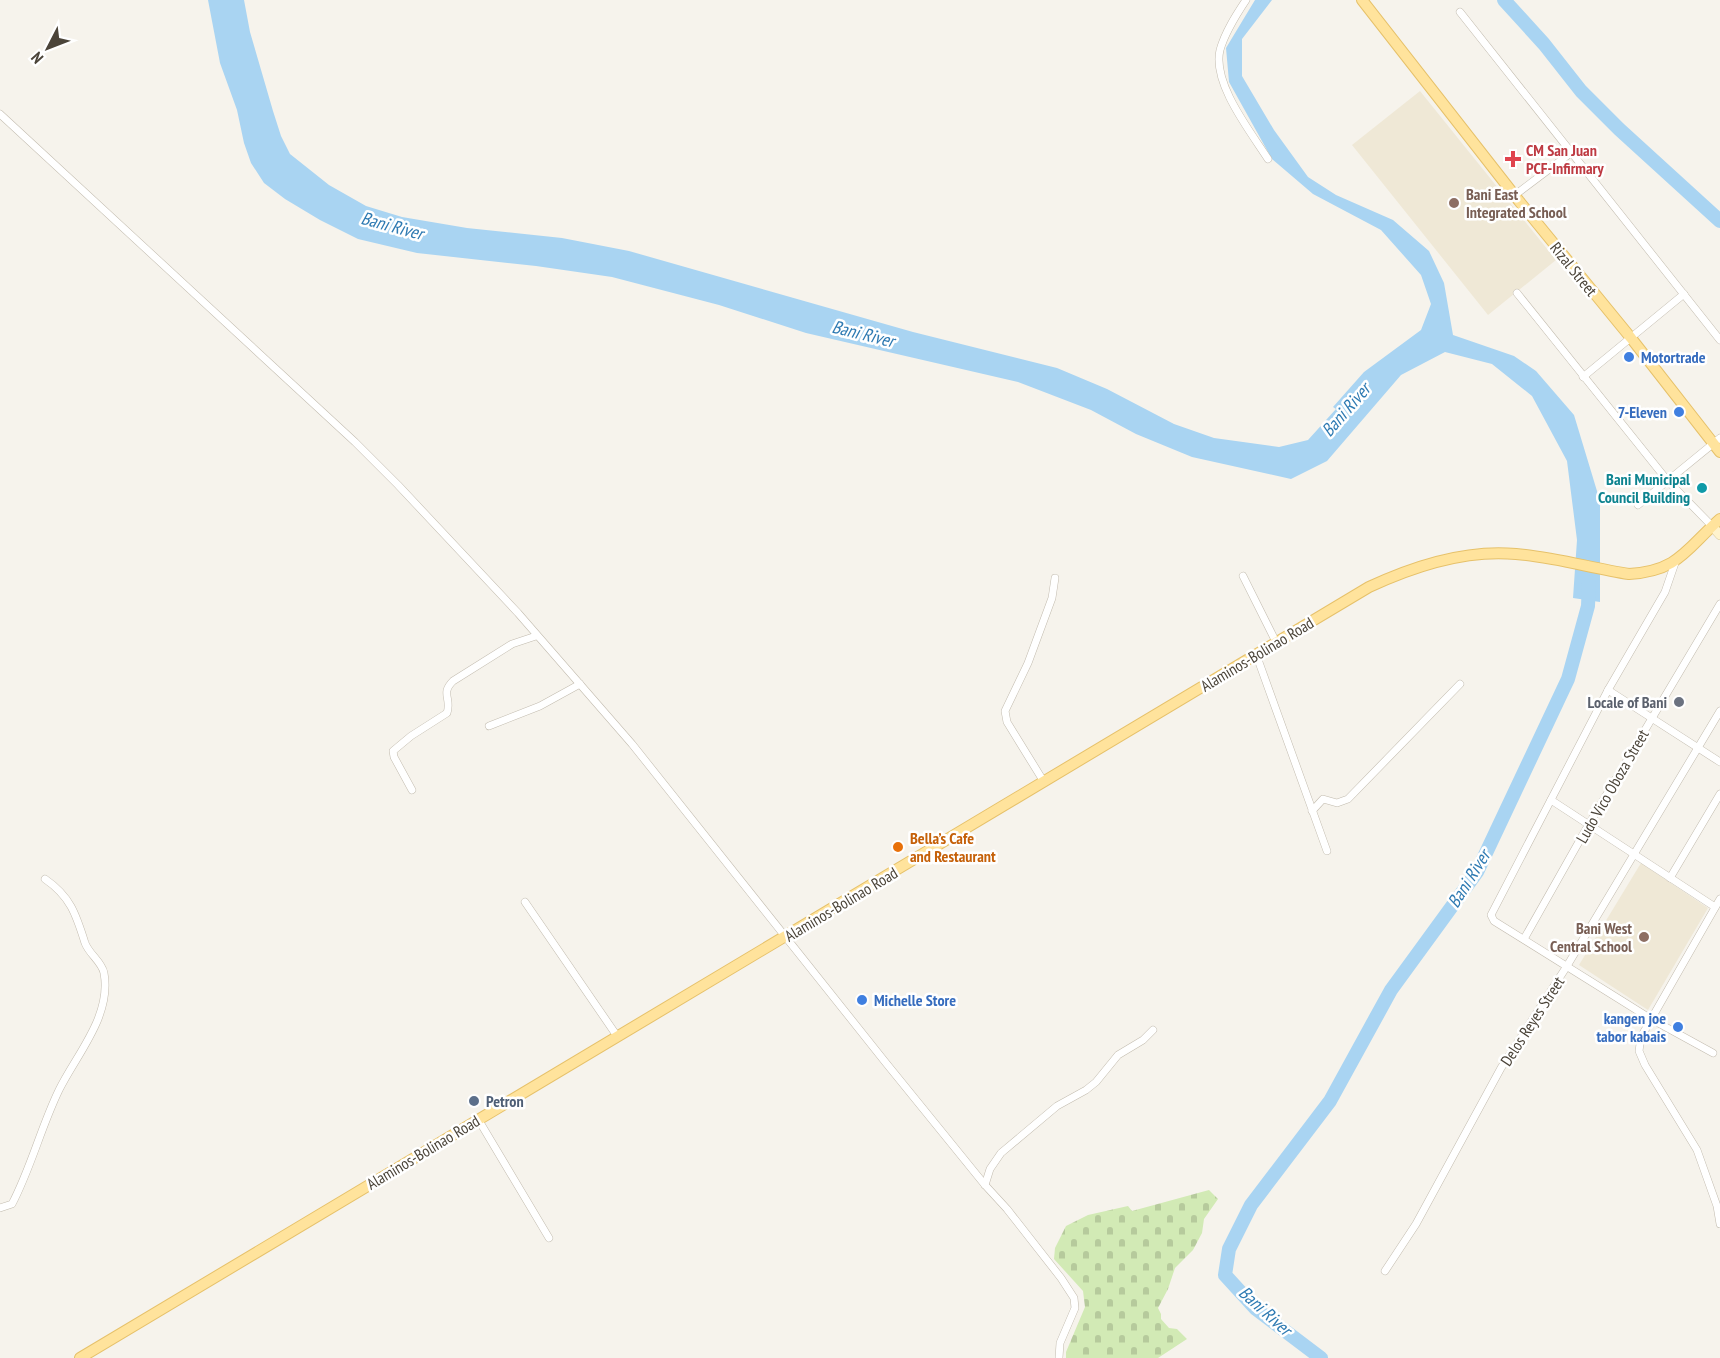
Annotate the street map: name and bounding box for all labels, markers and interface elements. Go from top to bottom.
north arrow [18,18,78,78]
text: N [27,48,47,68]
place label: CM San Juan PCF-Infirmary [1526,140,1604,178]
marker: CM San Juan PCF-Infirmary [1504,150,1522,168]
place label: Bani East Integrated School [1466,184,1567,222]
marker: Bani East Integrated School [1447,196,1461,210]
water label: Bani River [359,206,429,246]
street label: Rizal Street [1546,238,1602,300]
water label: Bani River [830,315,900,353]
place label: Motortrade [1641,347,1706,367]
marker: Motortrade [1622,350,1636,364]
water label: Bani River [1316,376,1377,441]
place label: 7-Eleven [1618,402,1667,422]
marker: 7-Eleven [1672,405,1686,419]
place label: Bani Municipal Council Building [1598,469,1690,507]
marker: Bani Municipal Council Building [1695,481,1709,495]
street label: Alaminos-Bolinao Road [1197,612,1317,696]
place label: Locale of Bani [1588,692,1667,712]
marker: Locale of Bani [1672,695,1686,709]
street label: Ludo Vico Oboza Street [1571,725,1653,846]
place label: Bella’s Cafe and Restaurant [910,828,996,866]
marker: Bella’s Cafe and Restaurant [891,840,905,854]
water label: Bani River [1442,843,1497,912]
street label: Alaminos-Bolinao Road [781,862,901,946]
place label: Bani West Central School [1550,918,1632,956]
marker: Bani West Central School [1637,930,1651,944]
street label: Delos Reyes Street [1496,972,1569,1069]
place label: Michelle Store [874,990,956,1010]
marker: Michelle Store [855,993,869,1007]
place label: kangen joe tabor kabais [1596,1008,1666,1046]
marker: kangen joe tabor kabais [1671,1020,1685,1034]
place label: Petron [486,1091,524,1111]
marker: Petron [467,1094,481,1108]
street label: Alaminos-Bolinao Road [363,1110,483,1194]
water label: Bani River [1234,1281,1299,1342]

